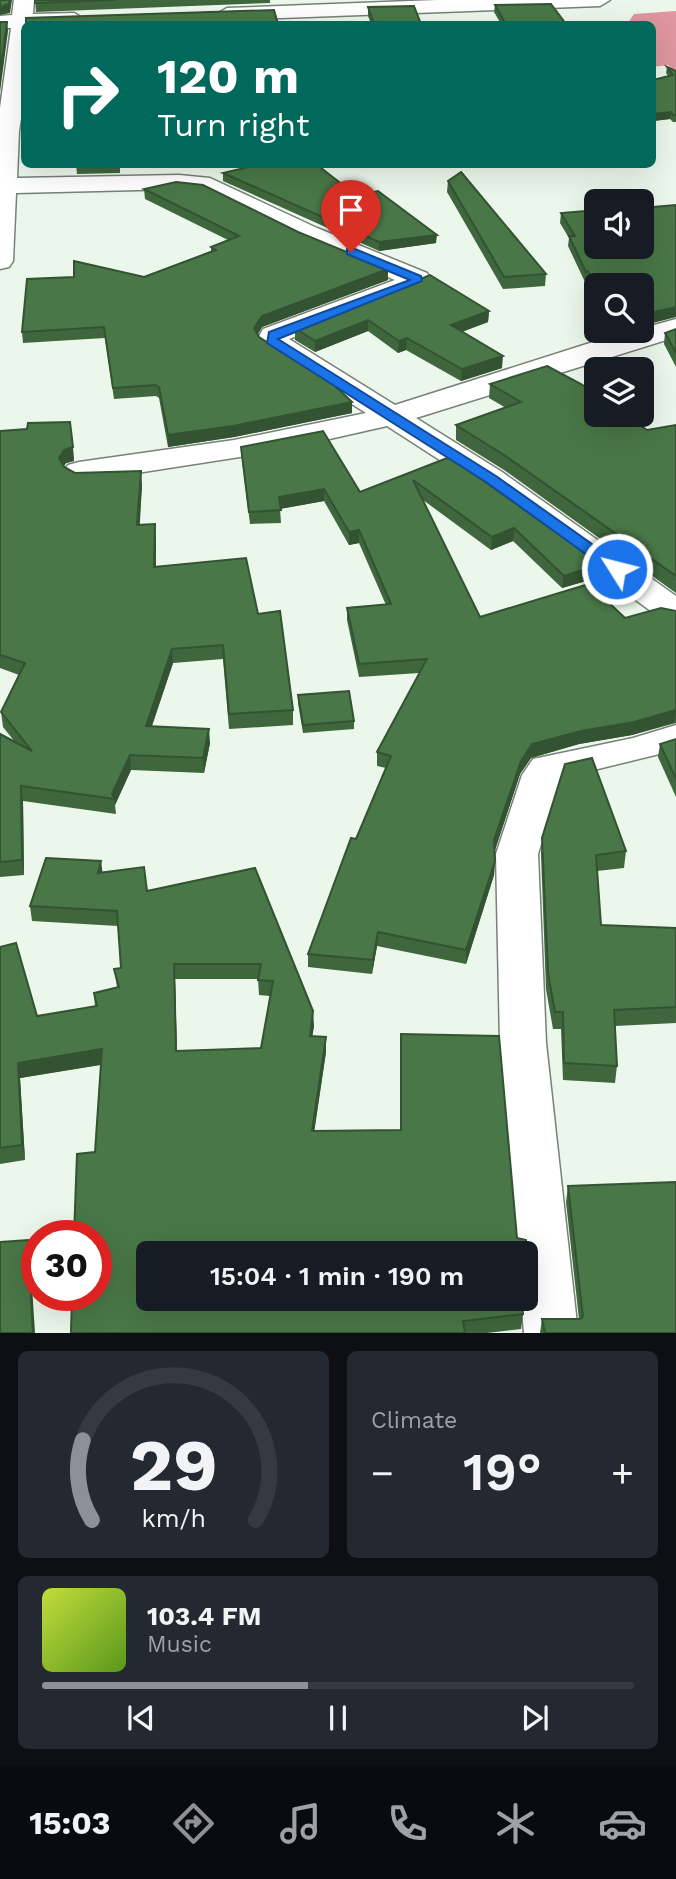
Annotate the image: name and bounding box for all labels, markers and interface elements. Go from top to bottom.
text: 120 m [157,47,299,105]
icon: right [42,49,133,140]
text: Turn right [157,106,309,144]
pin [321,180,381,252]
map controls [584,189,654,427]
button: sound [584,189,654,259]
icon: arrive [332,191,370,229]
button: search [584,273,654,343]
button: layers [584,357,654,427]
position arrow [580,532,654,606]
speed limit sign: 30 [21,1220,112,1311]
text: 15:04 · 1 min · 190 m [210,1261,464,1291]
text: Climate [371,1407,457,1434]
text: 29 [129,1423,218,1509]
text: 19° [463,1442,542,1503]
text: − [371,1451,394,1495]
text: + [611,1451,634,1495]
text: km/h [141,1504,206,1533]
text: 103.4 FM [147,1601,261,1631]
text: Music [147,1631,212,1658]
icon: previous [122,1699,160,1737]
icon: pause [319,1699,357,1737]
icon: next [516,1699,554,1737]
icon: directions [169,1799,218,1848]
icon: music [276,1799,325,1848]
icon: phone [383,1799,432,1848]
icon: climate [491,1799,540,1848]
icon: car [598,1799,647,1848]
text: 15:03 [29,1804,111,1842]

